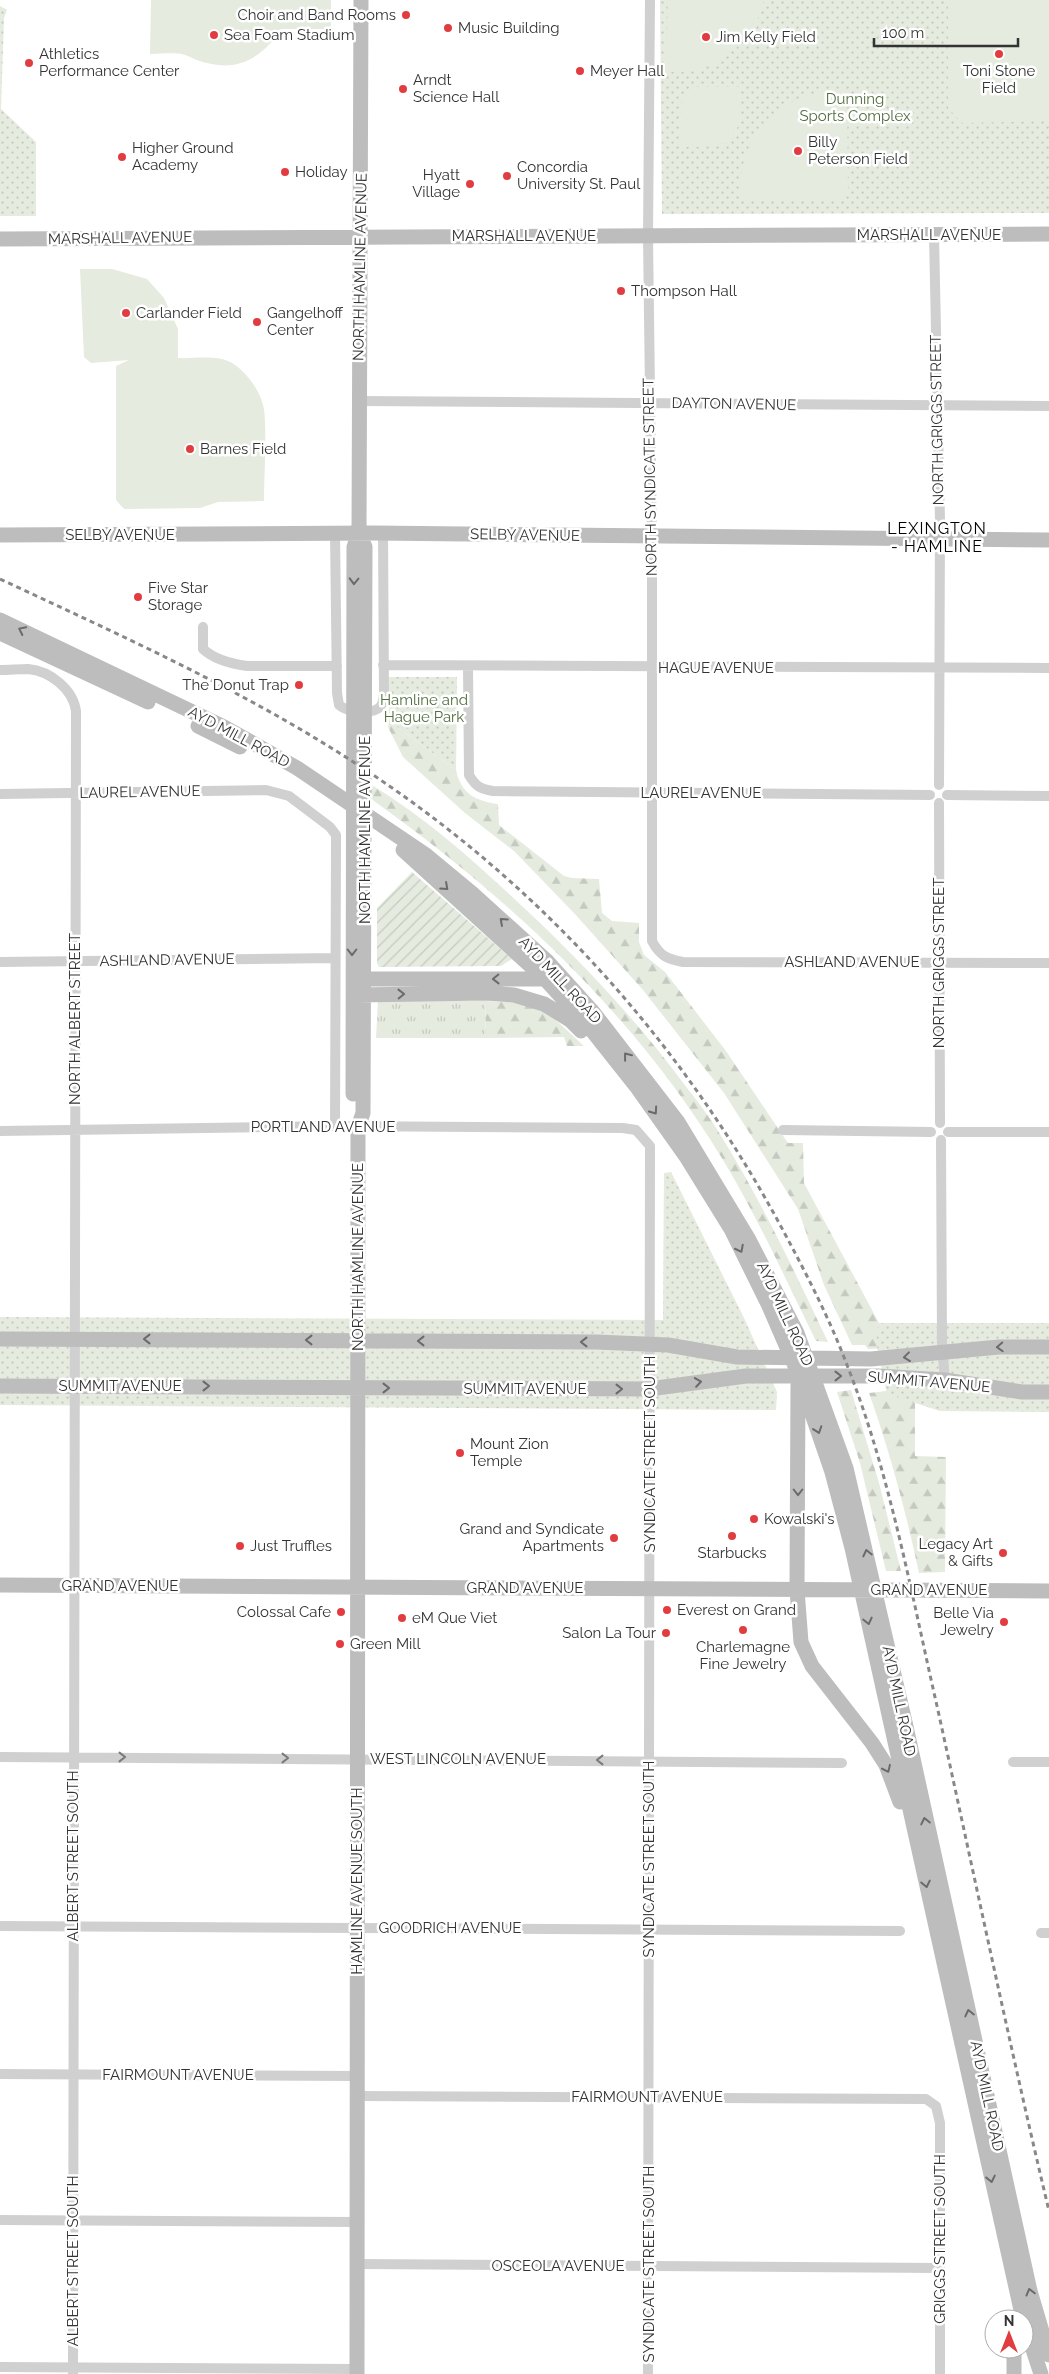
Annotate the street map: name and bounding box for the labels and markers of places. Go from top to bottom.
place label: Choir and Band Rooms [237,6,396,24]
marker: Choir and Band Rooms [400,9,412,21]
place label: Music Building [458,19,560,37]
marker: Music Building [442,22,454,34]
place label: Sea Foam Stadium [224,26,354,44]
place label: Jim Kelly Field [716,28,816,46]
marker: Sea Foam Stadium [208,29,220,41]
marker: Jim Kelly Field [700,31,712,43]
place label: Athletics Performance Center [39,45,180,80]
marker: Toni Stone Field [993,48,1005,60]
marker: Athletics Performance Center [23,57,35,69]
place label: Meyer Hall [590,62,665,80]
place label: Toni Stone Field [963,62,1035,97]
marker: Meyer Hall [574,65,586,77]
place label: Arndt Science Hall [413,71,500,106]
marker: Arndt Science Hall [397,83,409,95]
place label: Billy Peterson Field [808,133,908,168]
place label: Higher Ground Academy [132,139,234,174]
marker: Billy Peterson Field [792,145,804,157]
marker: Higher Ground Academy [116,151,128,163]
place label: Concordia University St. Paul [517,158,641,193]
place label: Holiday [295,163,348,181]
marker: Holiday [279,166,291,178]
place label: Hyatt Village [412,166,460,201]
marker: Concordia University St. Paul [501,170,513,182]
marker: Hyatt Village [464,178,476,190]
place label: Thompson Hall [631,282,738,300]
marker: Thompson Hall [615,285,627,297]
place label: Carlander Field [136,304,242,322]
place label: Gangelhoff Center [267,304,343,339]
marker: Carlander Field [120,307,132,319]
marker: Gangelhoff Center [251,316,263,328]
place label: Barnes Field [200,440,286,458]
marker: Barnes Field [184,443,196,455]
place label: Five Star Storage [148,579,209,614]
marker: Five Star Storage [132,591,144,603]
place label: The Donut Trap [182,676,289,694]
marker: The Donut Trap [293,679,305,691]
place label: Mount Zion Temple [470,1435,549,1470]
marker: Mount Zion Temple [454,1447,466,1459]
place label: Kowalski's [764,1510,835,1528]
marker: Kowalski's [748,1513,760,1525]
place label: Grand and Syndicate Apartments [460,1520,604,1555]
marker: Starbucks [726,1530,738,1542]
marker: Grand and Syndicate Apartments [608,1532,620,1544]
place label: Legacy Art & Gifts [919,1535,993,1570]
place label: Just Truffles [250,1537,332,1555]
marker: Just Truffles [234,1540,246,1552]
place label: Starbucks [697,1544,767,1562]
marker: Legacy Art & Gifts [997,1547,1009,1559]
place label: Everest on Grand [677,1601,796,1619]
place label: Colossal Cafe [237,1603,331,1621]
marker: Everest on Grand [661,1604,673,1616]
place label: Belle Via Jewelry [933,1604,994,1639]
marker: Colossal Cafe [335,1606,347,1618]
place label: eM Que Viet [412,1609,497,1627]
marker: eM Que Viet [396,1612,408,1624]
marker: Belle Via Jewelry [998,1616,1010,1628]
place label: Salon La Tour [562,1624,657,1642]
marker: Charlemagne Fine Jewelry [737,1624,749,1636]
marker: Salon La Tour [660,1627,672,1639]
place label: Green Mill [350,1635,421,1653]
marker: Green Mill [334,1638,346,1650]
place label: Charlemagne Fine Jewelry [696,1638,790,1673]

